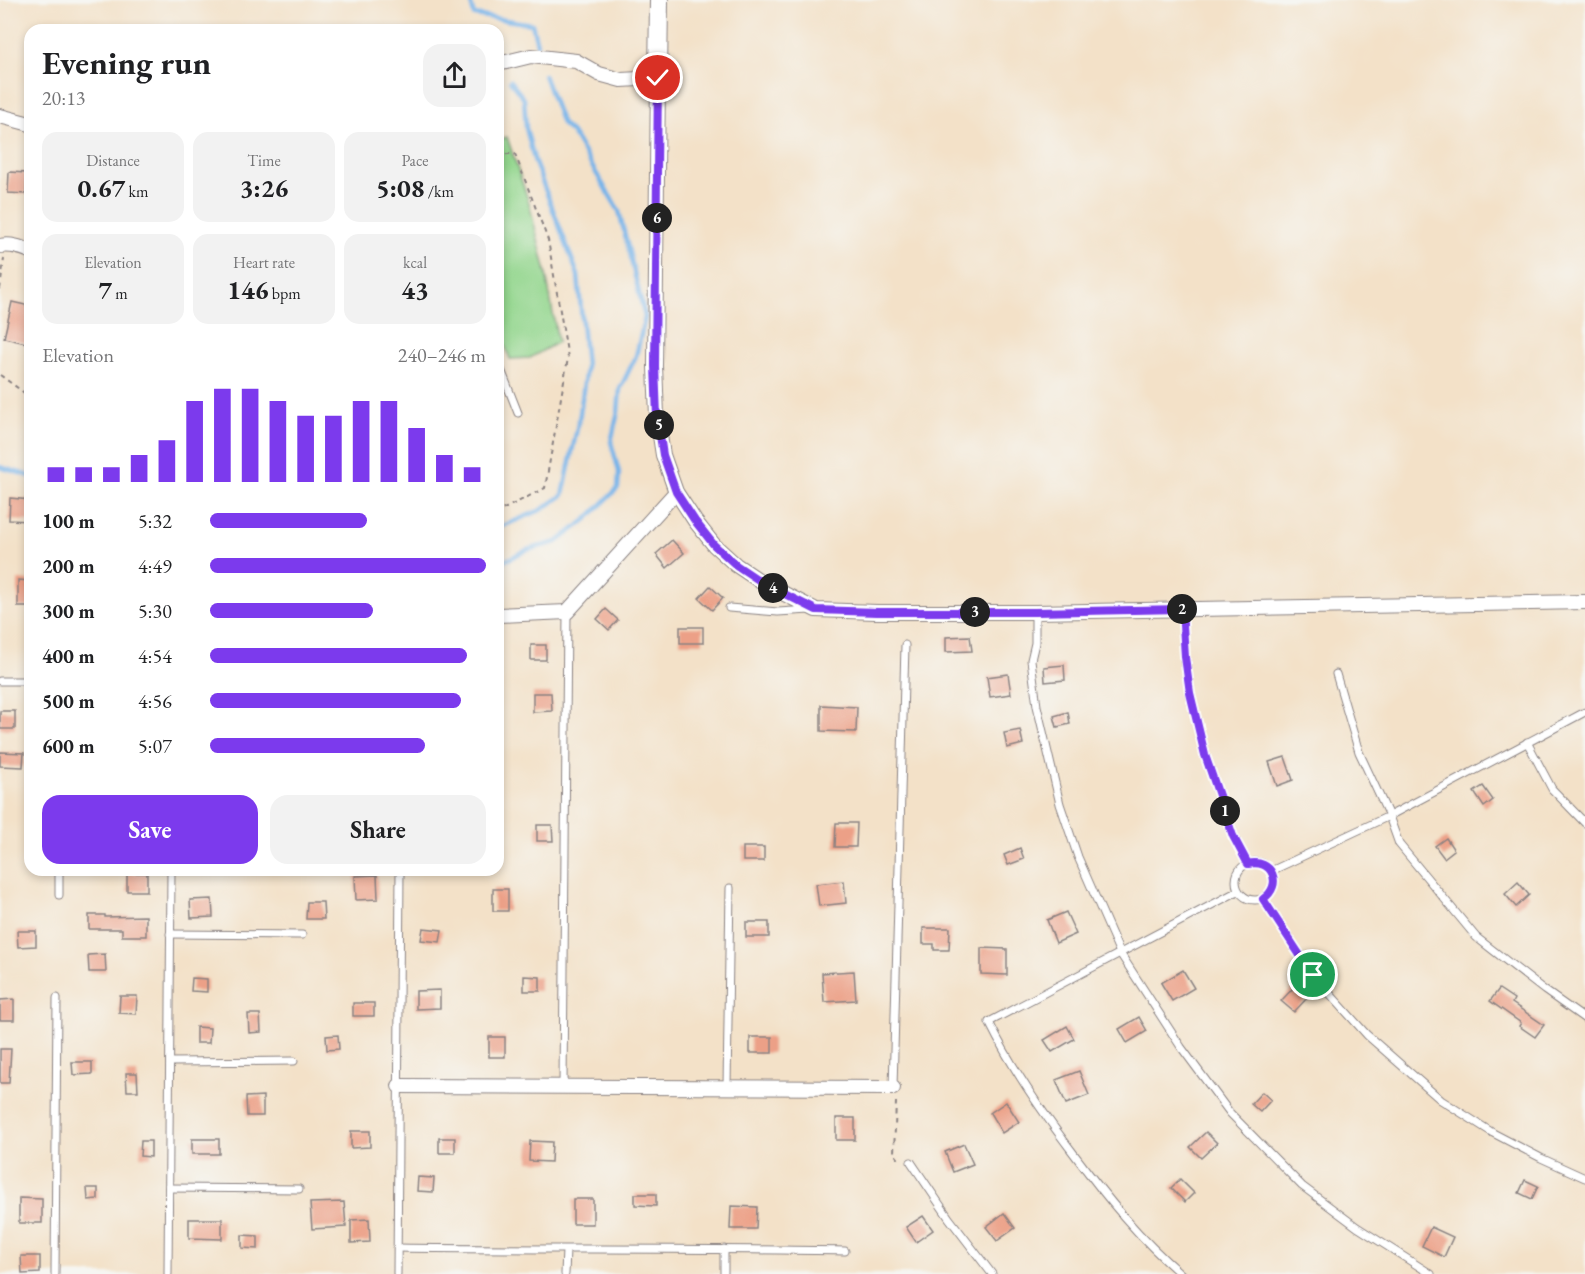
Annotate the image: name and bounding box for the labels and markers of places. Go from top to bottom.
pin [632,52,683,103]
pin: 6 [642,203,672,233]
pin: 5 [644,410,674,440]
pin: 4 [758,573,788,603]
pin: 2 [1167,594,1197,624]
pin: 3 [960,597,990,627]
pin: 1 [1210,796,1240,826]
pin [1287,949,1338,1000]

